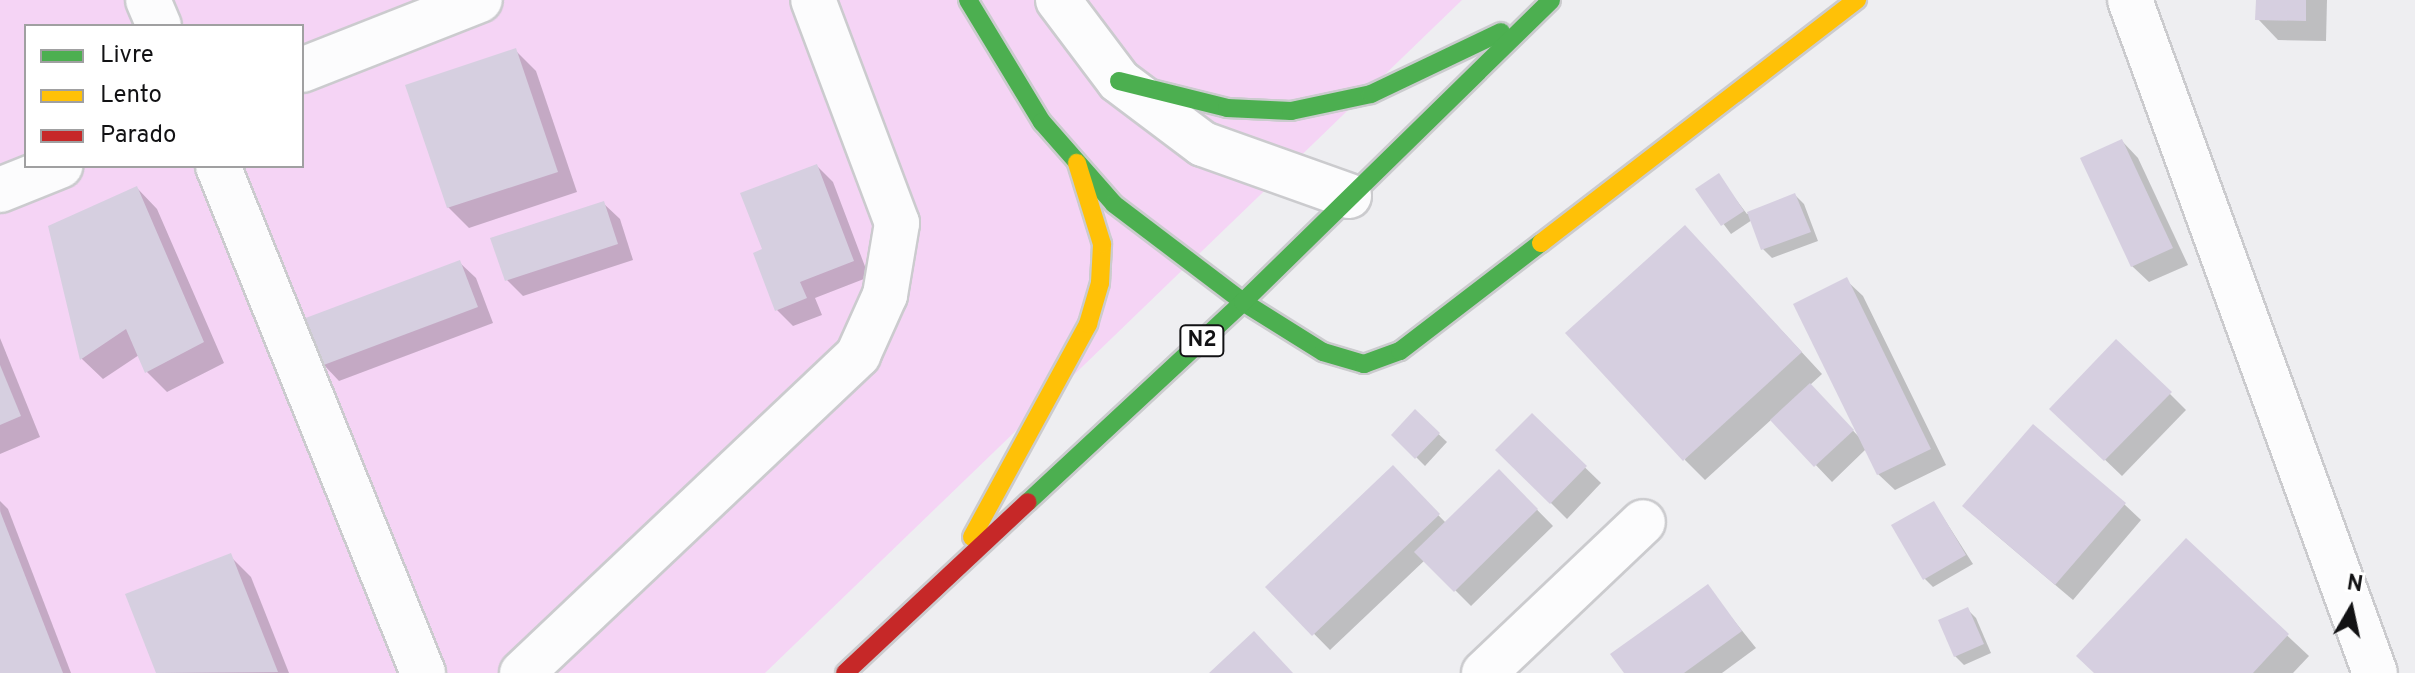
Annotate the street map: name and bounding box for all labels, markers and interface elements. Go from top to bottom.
legend [24,24,304,168]
text: Livre [100,41,154,71]
text: Lento [100,81,162,111]
text: Parado [100,121,176,151]
road number: N2 [1178,323,1226,359]
north arrow [2311,569,2391,649]
text: N [2345,570,2365,599]

